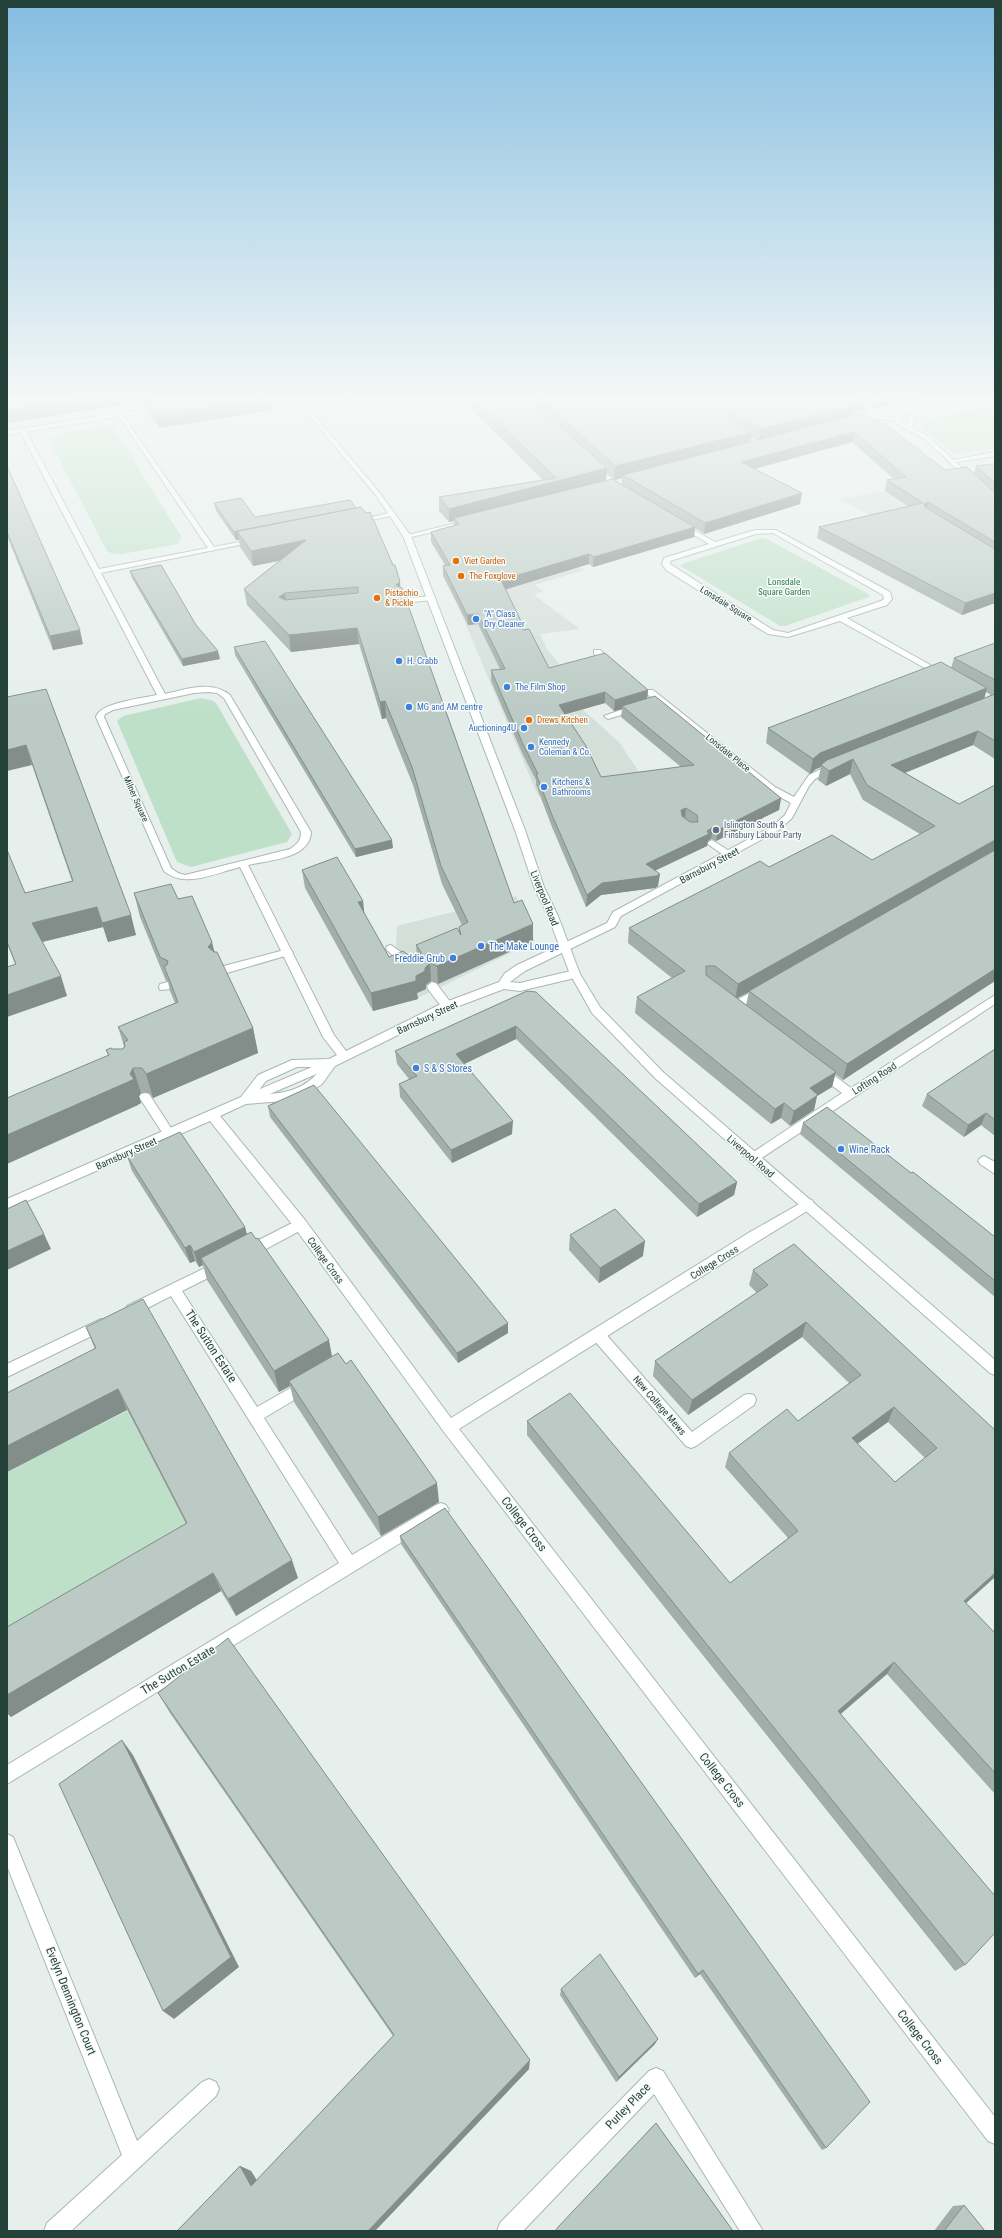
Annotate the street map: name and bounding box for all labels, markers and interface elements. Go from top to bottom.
marker: Viet Garden [451,556,461,566]
place label: Viet Garden [464,556,505,566]
marker: The Foxglove [456,571,466,581]
place label: The Foxglove [469,571,516,581]
park label: Lonsdale Square Garden [758,577,810,597]
street label: Lonsdale Square [698,584,754,624]
place label: Pistachio & Pickle [385,588,419,608]
marker: Pistachio & Pickle [372,593,382,603]
place label: "A" Class Dry Cleaner [484,609,525,629]
marker: "A" Class Dry Cleaner [471,614,481,624]
marker: H. Crabb [394,656,404,666]
place label: H. Crabb [407,656,438,666]
marker: The Film Shop [502,682,512,692]
place label: The Film Shop [515,682,566,692]
marker: MG and AM centre [404,702,414,712]
place label: MG and AM centre [417,702,483,712]
marker: Drews Kitchen [524,715,534,725]
place label: Drews Kitchen [537,715,588,725]
place label: Auctioning4U [468,723,516,733]
marker: Auctioning4U [519,723,529,733]
street label: Lonsdale Place [704,732,752,774]
place label: Kennedy Coleman & Co. [539,737,591,757]
marker: Kennedy Coleman & Co. [526,742,536,752]
street label: Milner Square [121,775,151,823]
place label: Kitchens & Bathrooms [552,777,591,797]
marker: Kitchens & Bathrooms [539,782,549,792]
place label: Islington South & Finsbury Labour Party [724,820,802,840]
marker: Islington South & Finsbury Labour Party [711,825,721,835]
street label: Barnsbury Street [678,845,741,886]
street label: Liverpool Road [528,869,561,927]
marker: The Make Lounge [476,941,486,951]
place label: The Make Lounge [489,941,559,952]
place label: Freddie Grub [395,953,445,964]
marker: Freddie Grub [448,953,458,963]
street label: Barnsbury Street [395,999,459,1036]
street label: Lofting Road [850,1060,898,1097]
marker: S & S Stores [411,1063,421,1073]
place label: S & S Stores [424,1063,472,1074]
street label: Liverpool Road [725,1133,776,1180]
street label: Barnsbury Street [94,1135,158,1172]
marker: Wine Rack [836,1144,846,1154]
place label: Wine Rack [849,1144,890,1155]
street label: College Cross [305,1235,346,1286]
street label: College Cross [688,1243,741,1282]
street label: The Sutton Estate [182,1307,240,1385]
street label: New College Mews [631,1373,689,1438]
street label: College Cross [498,1494,550,1554]
street label: The Sutton Estate [138,1642,218,1698]
street label: College Cross [696,1750,748,1810]
street label: Evelyn Dennington Court [43,1945,99,2058]
street label: College Cross [894,2007,946,2067]
street label: Purley Place [603,2080,654,2132]

